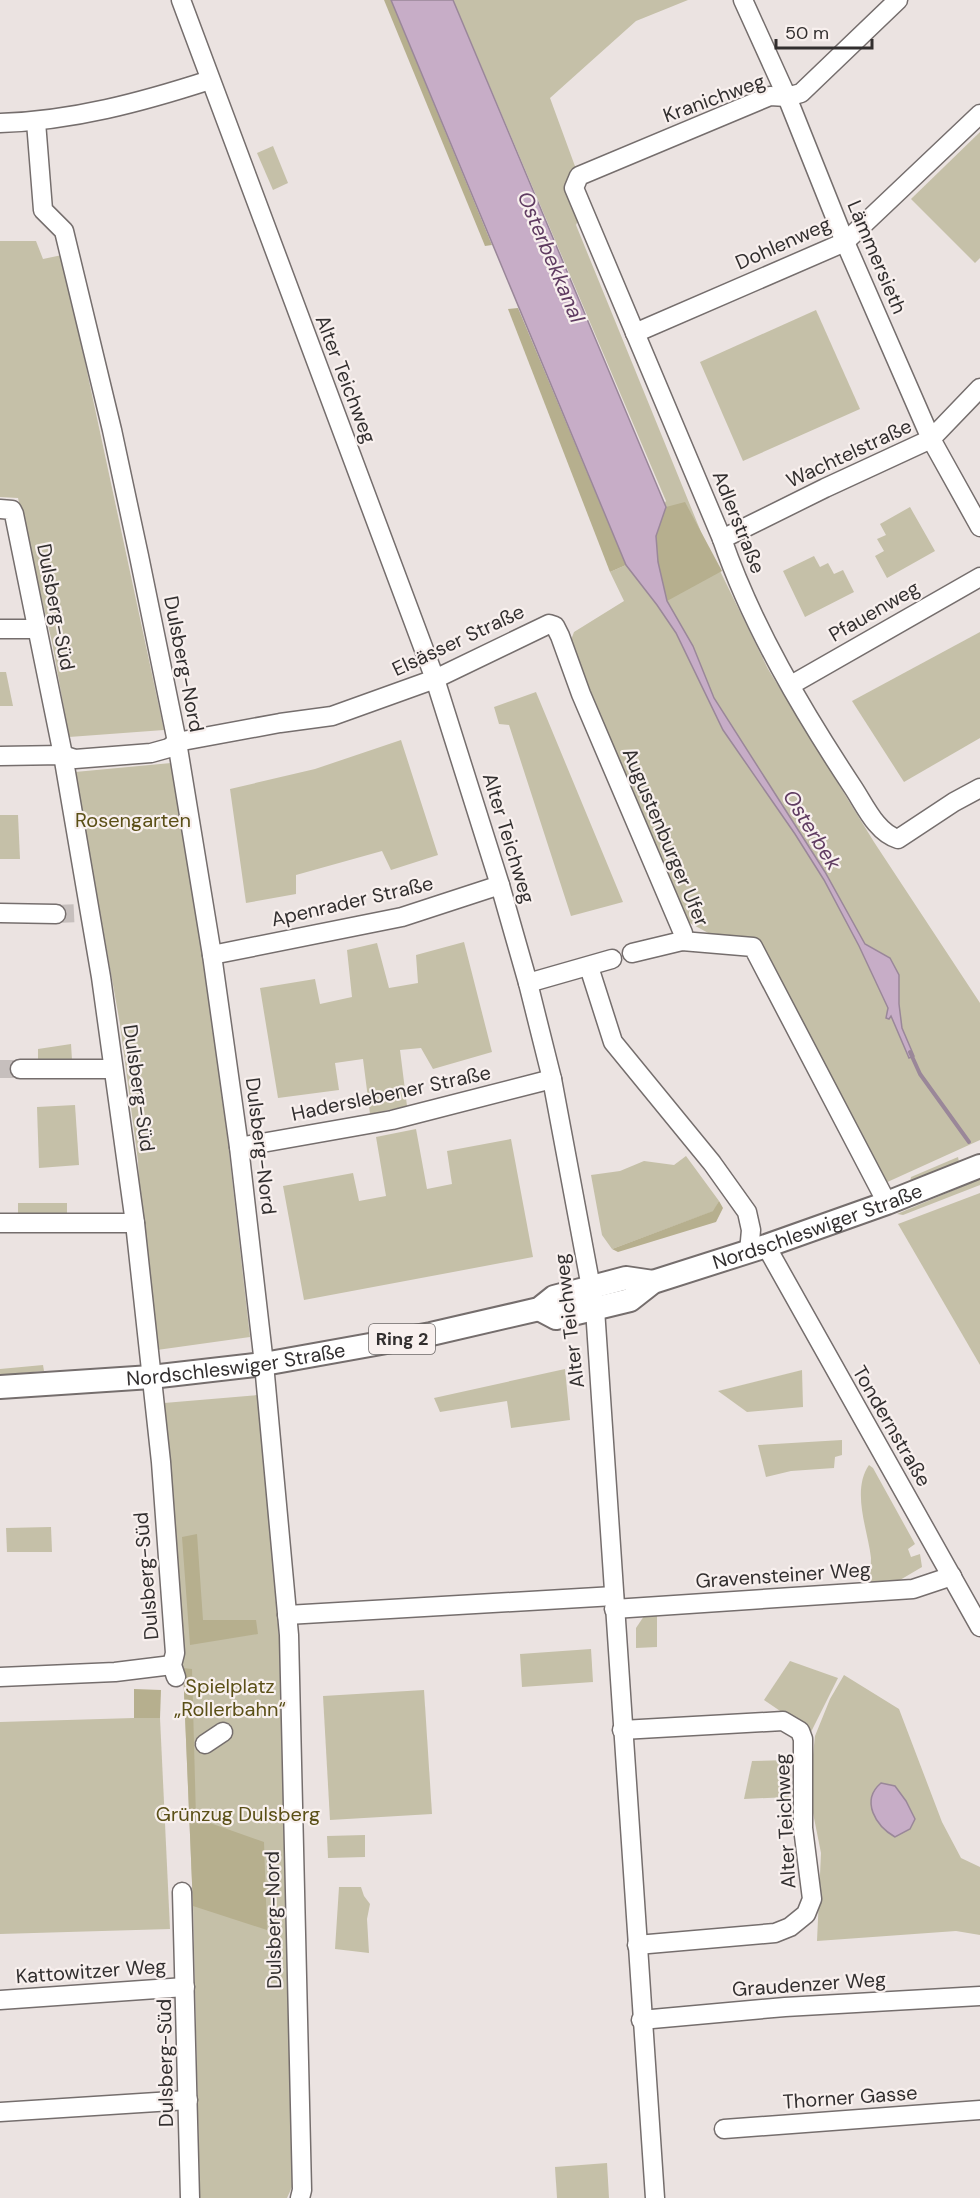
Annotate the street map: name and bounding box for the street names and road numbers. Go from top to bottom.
street label: Kranichweg [660,68,768,128]
street label: Lämmersieth [841,196,913,318]
street label: Dohlenweg [731,210,835,276]
street label: Alter Teichweg [310,311,382,447]
street label: Wachtelstraße [782,413,916,493]
street label: Adlerstraße [707,467,771,577]
street label: Dulsberg-Süd [31,542,81,672]
street label: Pfauenweg [824,575,924,647]
street label: Dulsberg-Nord [158,594,210,734]
street label: Elsässer Straße [388,598,528,682]
street label: Augustenburger Ufer [617,744,715,930]
street label: Alter Teichweg [477,770,541,906]
street label: Apenrader Straße [268,870,436,932]
street label: Dulsberg-Süd [117,1023,161,1153]
street label: Haderslebener Straße [289,1059,493,1127]
street label: Dulsberg-Nord [240,1076,282,1216]
street label: Nordschleswiger Straße [709,1177,926,1275]
street label: Alter Teichweg [548,1252,590,1390]
road number: Ring 2 [369,1324,435,1354]
street label: Nordschleswiger Straße [125,1337,347,1392]
street label: Tondernstraße [847,1361,937,1491]
street label: Dulsberg-Süd [127,1511,165,1641]
street label: Gravensteiner Weg [694,1556,872,1594]
street label: Alter Teichweg [768,1753,802,1889]
street label: Dulsberg-Nord [259,1851,287,1989]
street label: Kattowitzer Weg [15,1953,167,1989]
street label: Graudenzer Weg [731,1966,887,2002]
street label: Dulsberg-Süd [151,1999,179,2127]
street label: Thorner Gasse [782,2079,918,2115]

